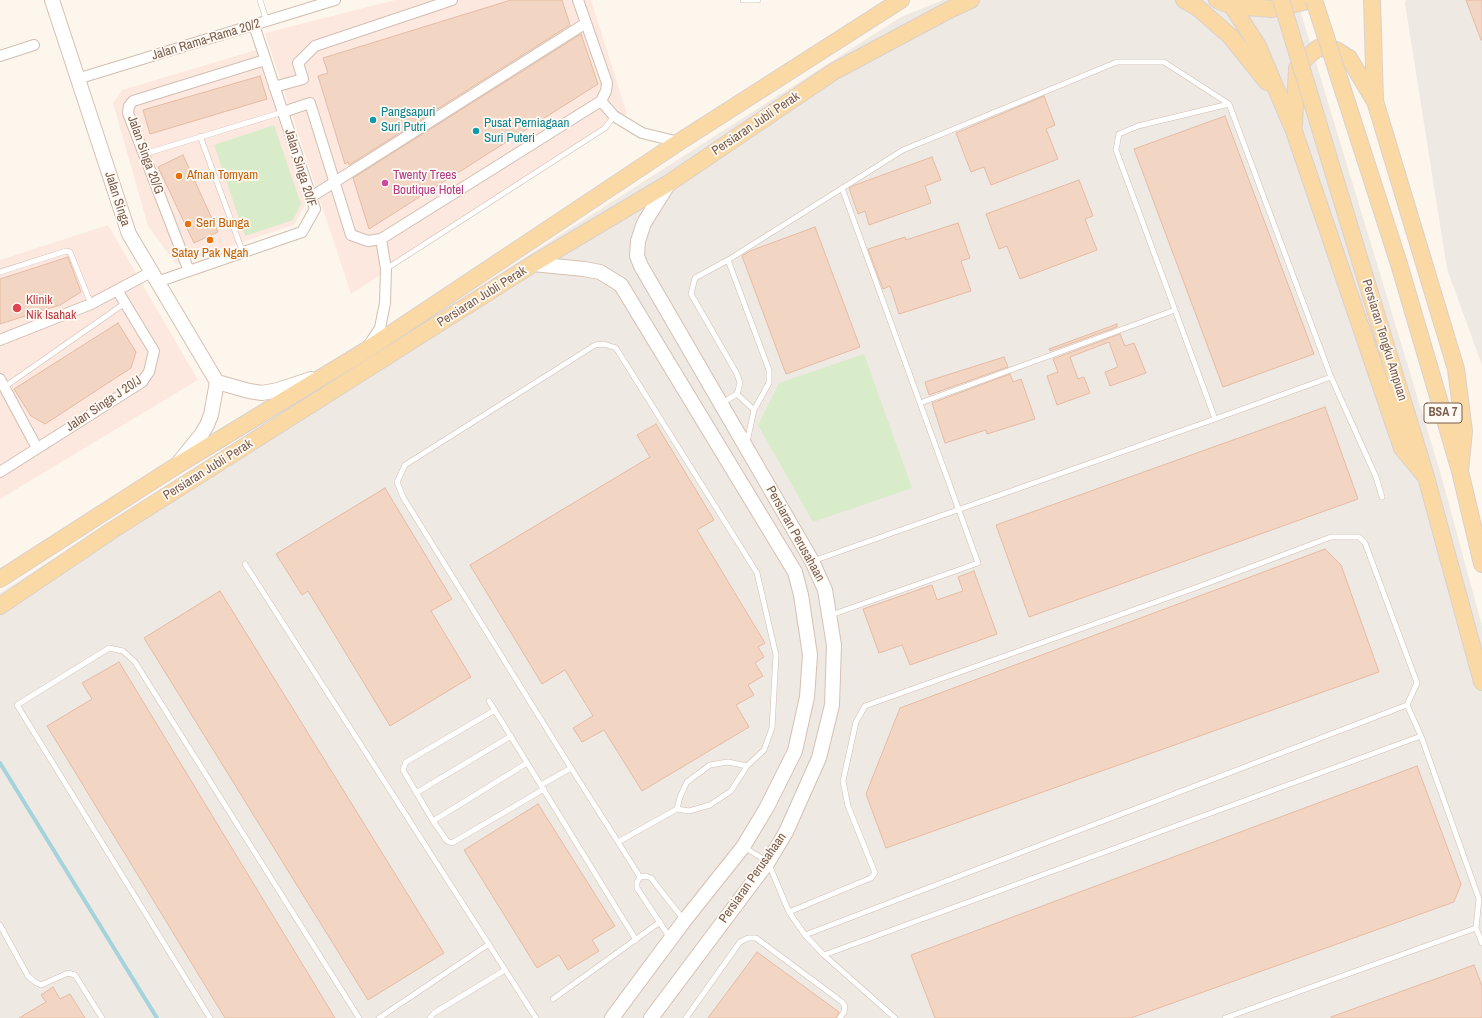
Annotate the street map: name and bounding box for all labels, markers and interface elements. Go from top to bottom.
street label: Jalan Rama-Rama 20/2 [150,16,262,64]
street label: Persiaran Jubli Perak [709,89,803,159]
place label: Pangsapuri Suri Putri [381,105,436,136]
street label: Jalan Singa 20/G [124,114,166,196]
marker: Pangsapuri Suri Putri [368,115,378,125]
place label: Pusat Perniagaan Suri Puteri [484,116,569,147]
marker: Pusat Perniagaan Suri Puteri [471,126,481,136]
street label: Jalan Singa 20/F [281,127,319,209]
place label: Afnan Tomyam [187,168,258,184]
place label: Twenty Trees Boutique Hotel [393,168,464,199]
street label: Jalan Singa [101,170,133,228]
marker: Afnan Tomyam [174,171,184,181]
marker: Twenty Trees Boutique Hotel [380,178,390,188]
place label: Seri Bunga [196,216,249,232]
marker: Seri Bunga [183,219,193,229]
marker: Satay Pak Ngah [205,235,215,245]
place label: Satay Pak Ngah [171,246,249,262]
street label: Persiaran Jubli Perak [434,263,530,331]
street label: Persiaran Tengku Ampuan [1358,277,1410,403]
place label: Klinik Nik Isahak [26,293,76,324]
marker: Klinik Nik Isahak [11,302,23,314]
street label: Jalan Singa J 20/J [63,373,145,435]
road number: BSA 7 [1424,403,1462,423]
street label: Persiaran Jubli Perak [160,436,256,504]
street label: Persiaran Perusahaan [762,484,828,584]
street label: Persiaran Perusahaan [716,830,790,926]

